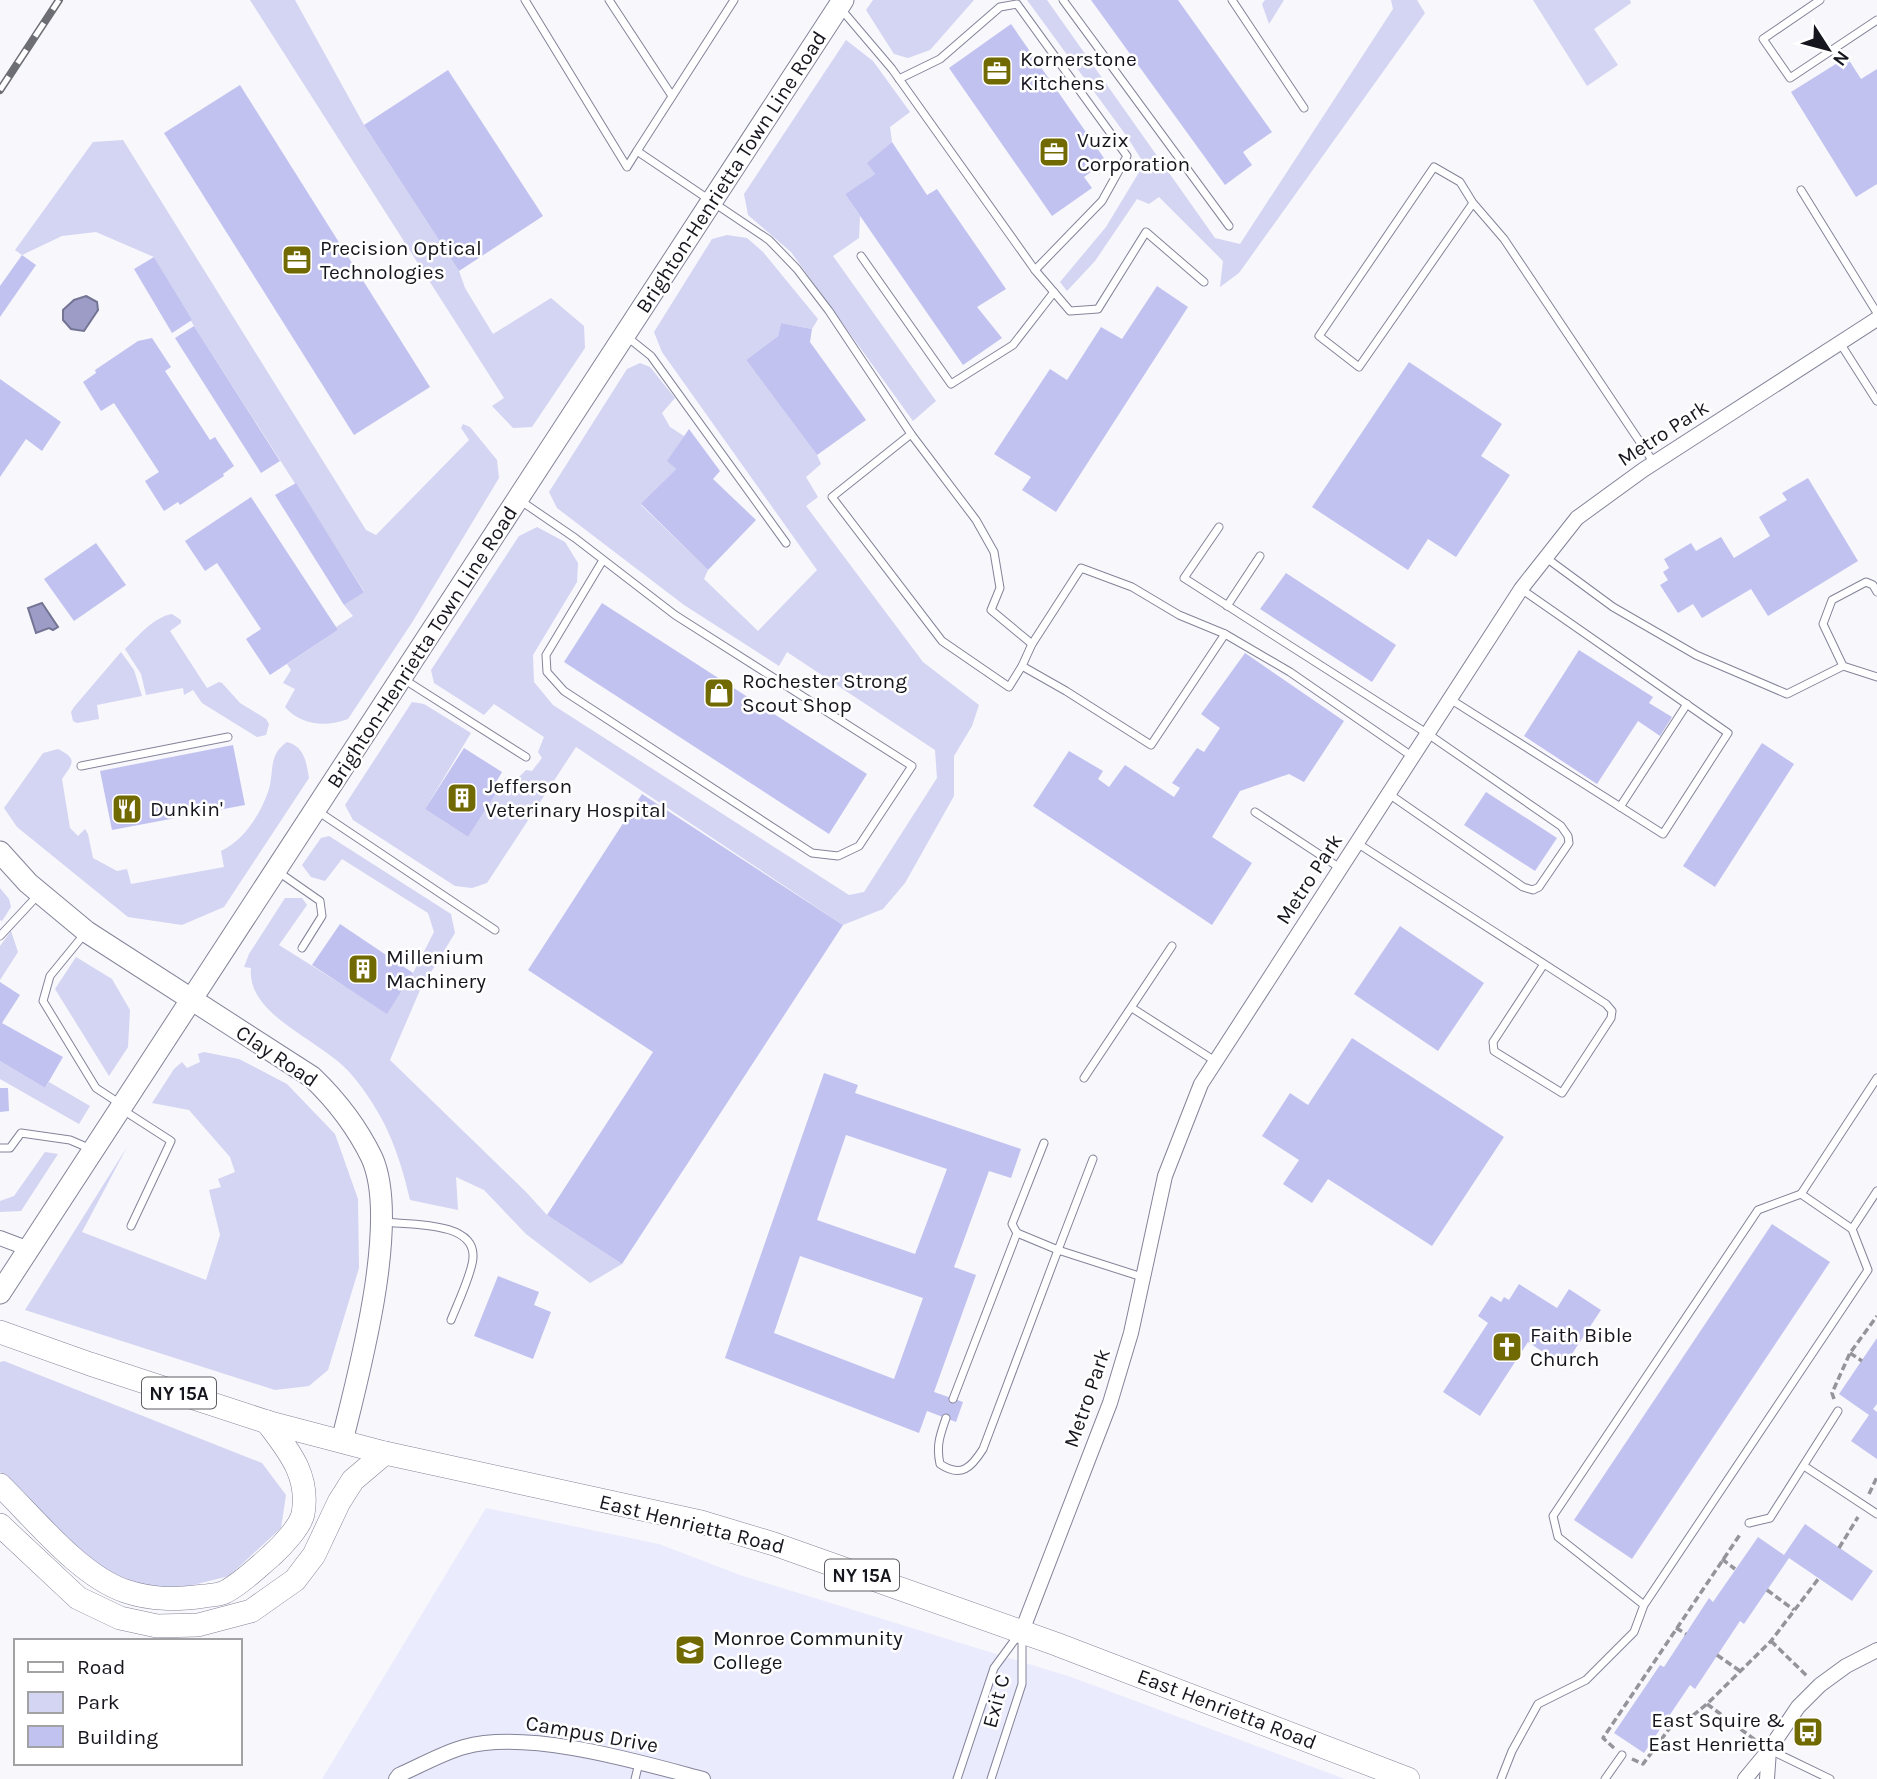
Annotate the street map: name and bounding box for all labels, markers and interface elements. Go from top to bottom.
north arrow [1793,14,1863,84]
street label: Brighton-Henrietta Town Line Road [631,27,831,317]
text: N [1828,46,1854,70]
place label: Kornerstone Kitchens [1020,47,1137,95]
office icon: Kornerstone Kitchens [980,54,1014,88]
place label: Vuzix Corporation [1077,128,1190,176]
office icon: Vuzix Corporation [1037,135,1071,169]
place label: Precision Optical Technologies [320,236,482,284]
office icon: Precision Optical Technologies [280,243,314,277]
street label: Metro Park [1613,395,1713,471]
street label: Brighton-Henrietta Town Line Road [322,502,522,792]
place label: Rochester Strong Scout Shop [742,669,907,717]
shop icon: Rochester Strong Scout Shop [702,676,736,710]
place label: Jefferson Veterinary Hospital [485,774,666,822]
building icon: Jefferson Veterinary Hospital [445,781,479,815]
restaurant icon: Dunkin' [110,792,144,826]
place label: Dunkin' [150,797,223,821]
street label: Metro Park [1271,829,1347,929]
place label: Millenium Machinery [386,945,486,993]
building icon: Millenium Machinery [346,952,380,986]
street label: Clay Road [232,1020,322,1092]
place label: Faith Bible Church [1530,1323,1632,1371]
church icon: Faith Bible Church [1490,1330,1524,1364]
street label: Metro Park [1059,1345,1115,1451]
road number: NY 15A [142,1378,216,1408]
street label: East Henrietta Road [597,1489,787,1559]
road number: NY 15A [825,1560,899,1590]
place label: Monroe Community College [713,1626,903,1674]
school or university icon: Monroe Community College [673,1633,707,1667]
legend [14,1639,242,1765]
text: Road [77,1655,125,1679]
street label: East Henrietta Road [1134,1664,1320,1754]
street label: Exit C [977,1672,1015,1730]
text: Park [77,1690,120,1714]
place label: East Squire & East Henrietta [1648,1708,1785,1756]
street label: Campus Drive [524,1711,660,1757]
bus stop icon: East Squire & East Henrietta [1791,1715,1825,1749]
text: Building [77,1725,158,1749]

